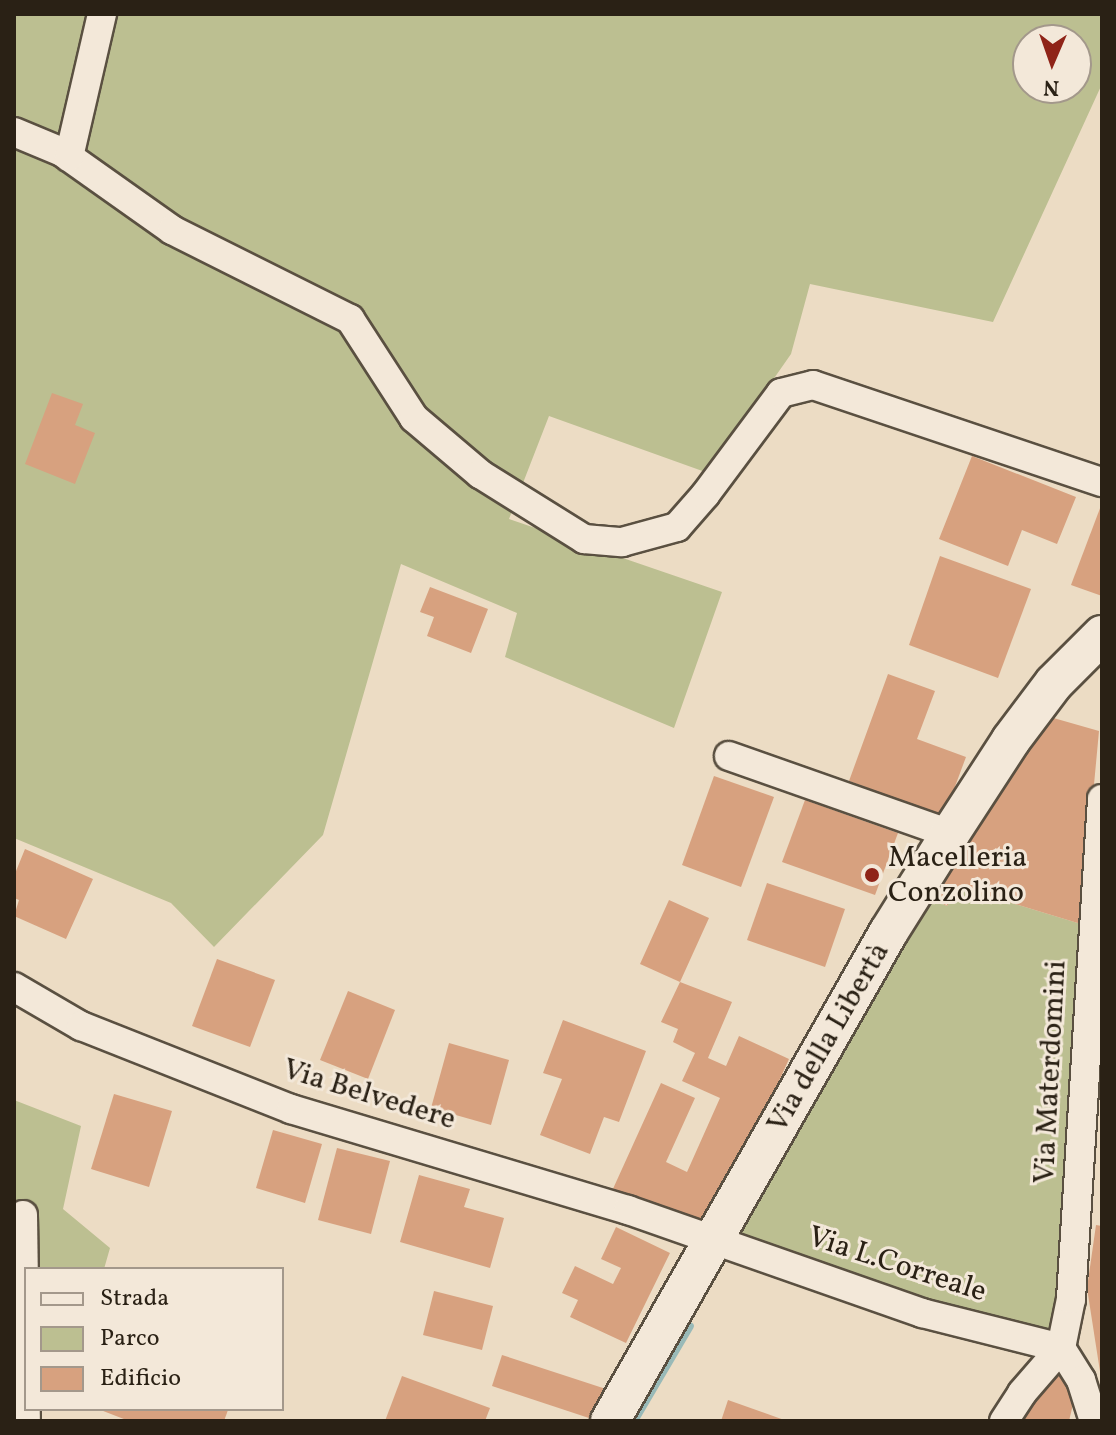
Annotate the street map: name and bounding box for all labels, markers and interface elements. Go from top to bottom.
north arrow [1012,24,1092,104]
text: N [1043,71,1060,102]
place label: Macelleria Conzolino [888,840,1027,910]
marker: Macelleria Conzolino [863,866,881,884]
street label: Via della Libertà [760,937,898,1139]
street label: Via Materdomini [1027,959,1075,1185]
street label: Via Belvedere [278,1052,460,1138]
street label: Via L.Correale [803,1219,991,1311]
legend [24,1267,284,1411]
text: Strada [100,1282,169,1316]
text: Parco [100,1322,159,1356]
text: Edificio [100,1362,181,1396]

